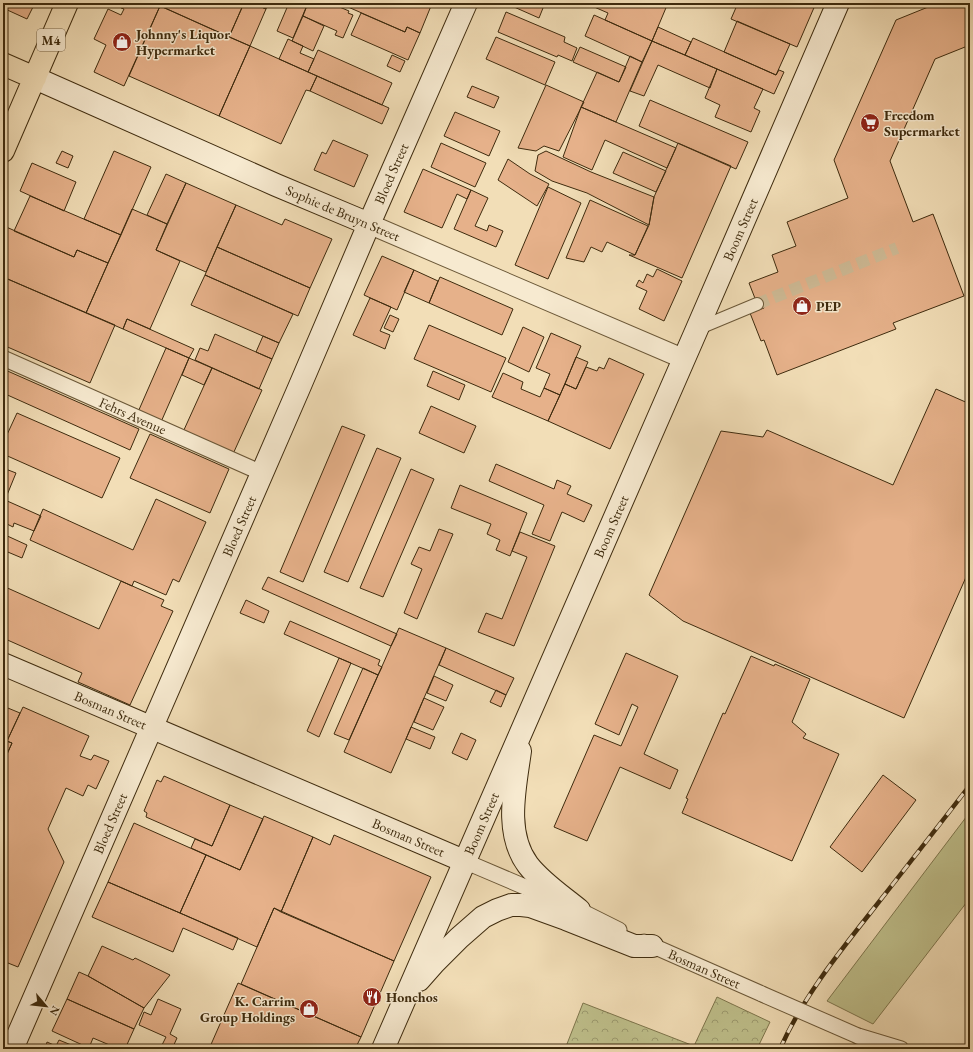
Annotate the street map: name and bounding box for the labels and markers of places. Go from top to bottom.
place label: Johnny's Liquor Hypermarket [134,25,230,59]
shop icon: Johnny's Liquor Hypermarket [111,31,133,53]
place label: Freedom Supermarket [884,106,960,140]
supermarket icon: Freedom Supermarket [859,112,881,134]
shop icon: PEP [791,295,813,317]
place label: PEP [816,297,842,315]
restaurant icon: Honchos [361,986,383,1008]
place label: Honchos [386,988,438,1006]
place label: K. Carrim Group Holdings [200,992,296,1026]
shop icon: K. Carrim Group Holdings [298,998,320,1020]

